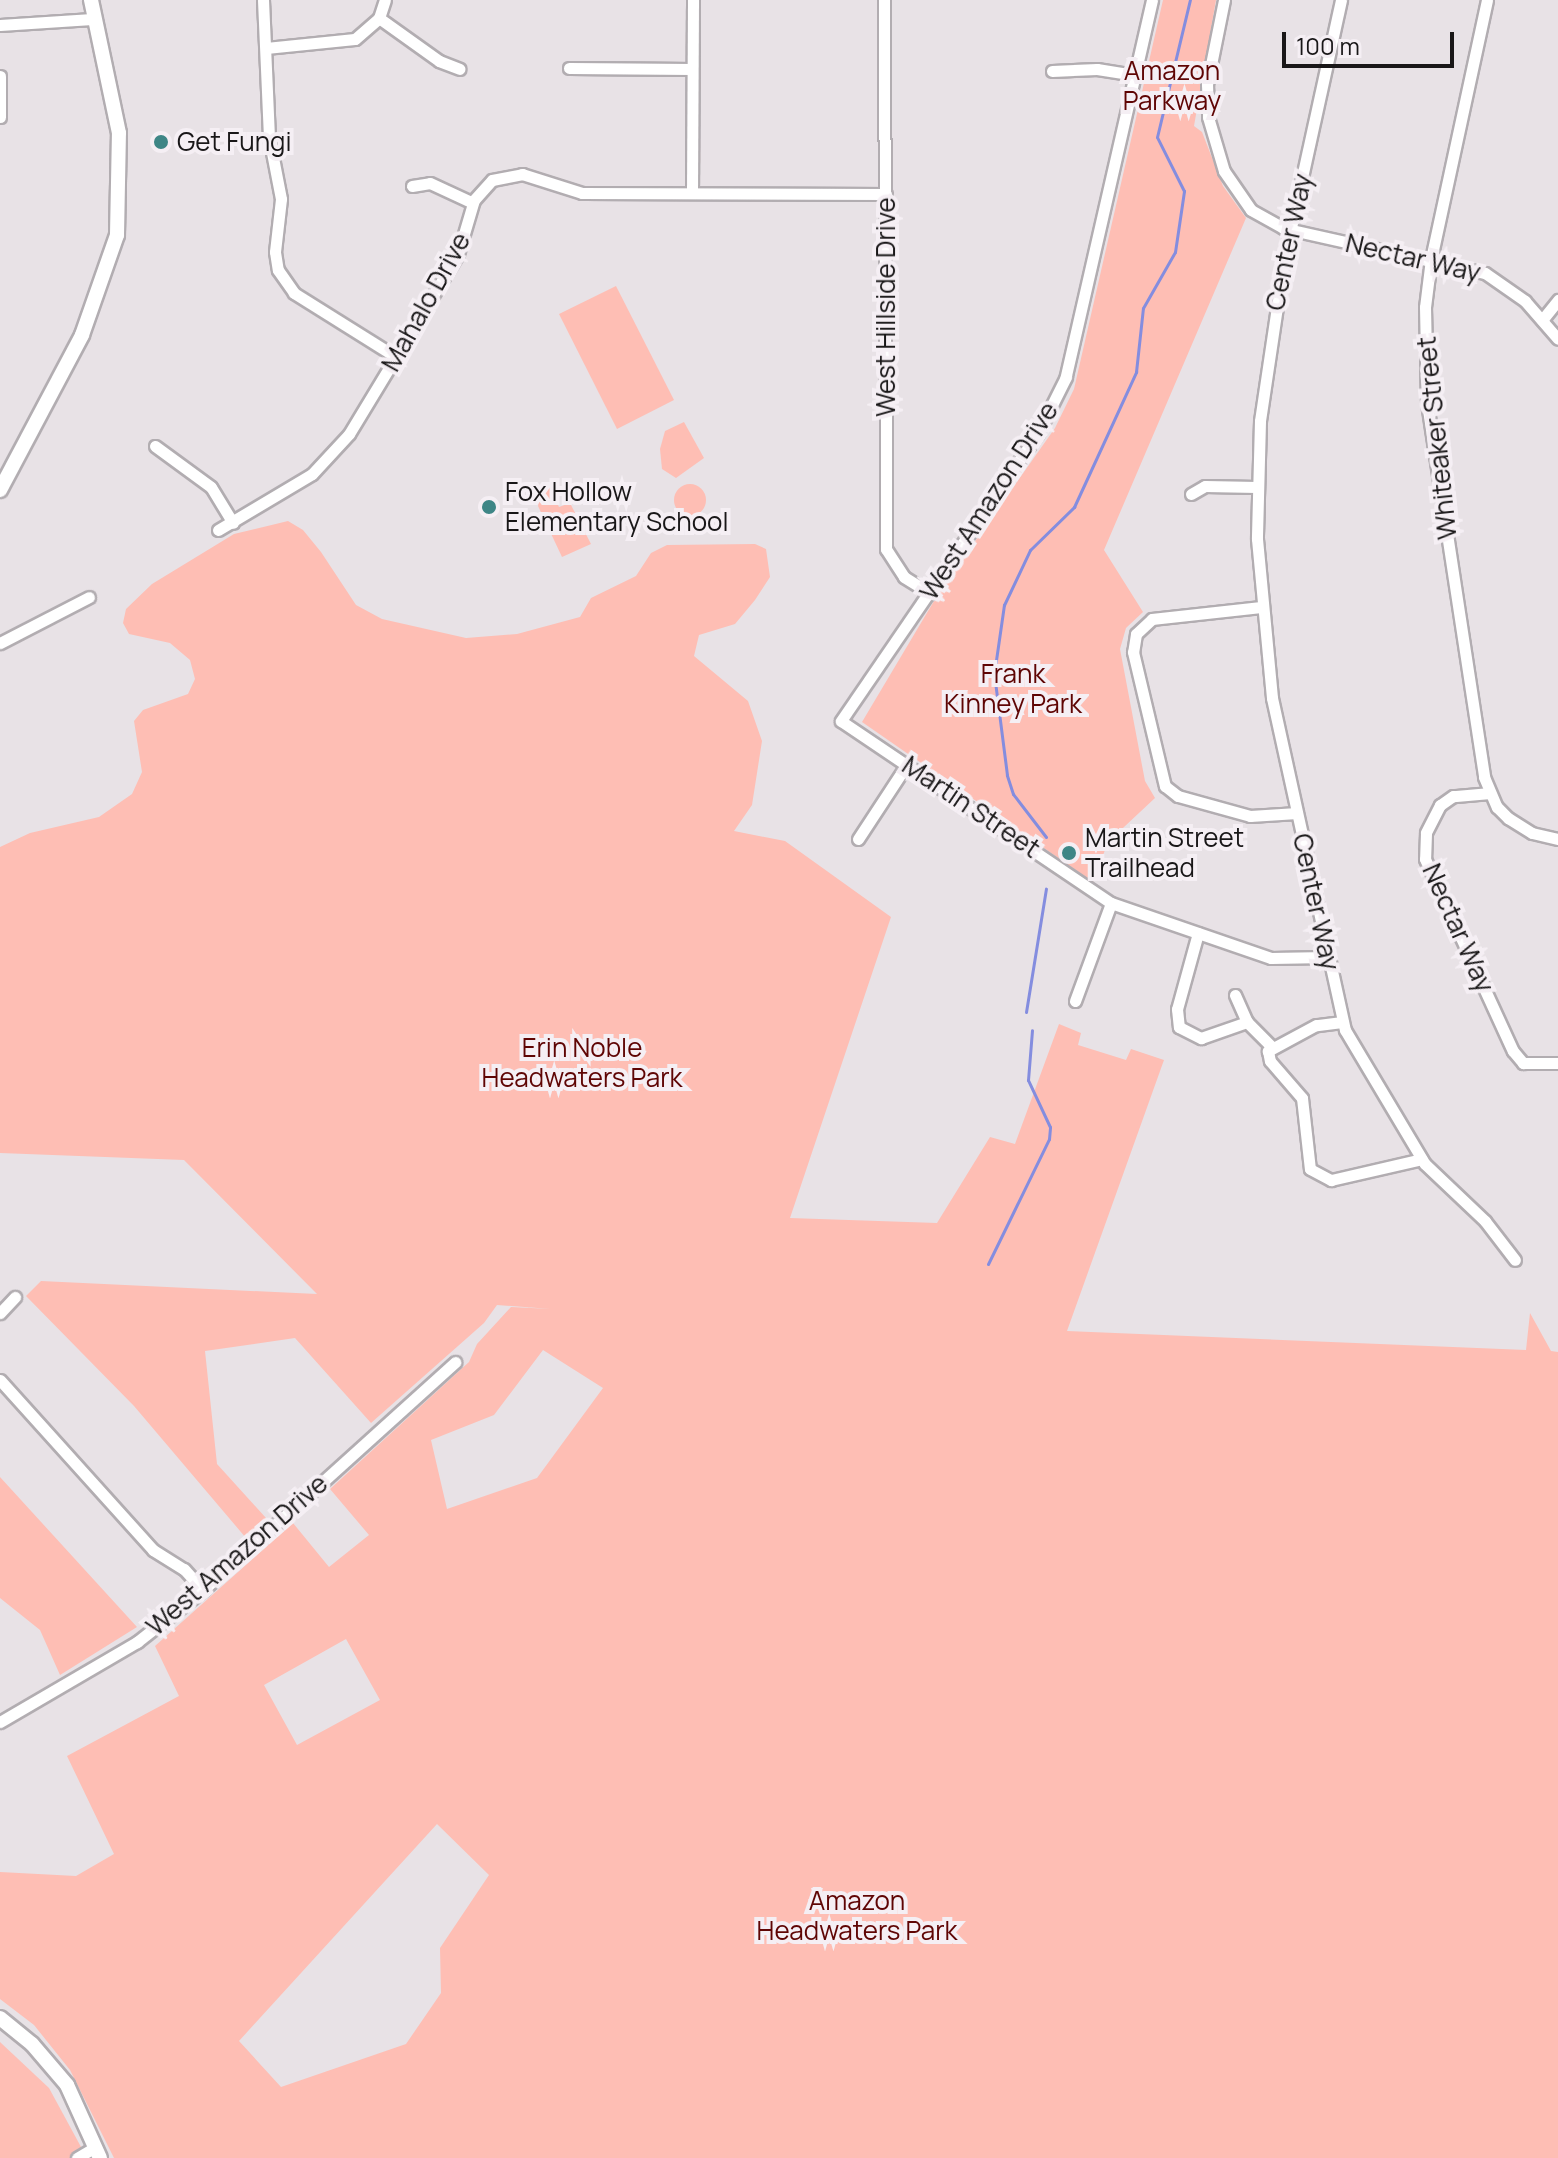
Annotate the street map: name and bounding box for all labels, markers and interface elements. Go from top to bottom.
scale bar [1286,16,1458,66]
text: 100 m [1296,29,1360,62]
park label: Amazon Parkway [1123,55,1221,116]
place label: Get Fungi [177,126,292,158]
marker: Get Fungi [152,133,170,151]
street label: Center Way [1259,171,1319,313]
street label: West Hillside Drive [870,197,902,417]
street label: Mahalo Drive [375,227,477,377]
street label: Nectar Way [1343,227,1483,289]
street label: Whiteaker Street [1411,335,1463,541]
street label: West Amazon Drive [913,396,1065,606]
place label: Fox Hollow Elementary School [505,476,729,538]
marker: Fox Hollow Elementary School [480,498,498,516]
park label: Frank Kinney Park [944,658,1082,720]
street label: Martin Street [896,750,1046,864]
place label: Martin Street Trailhead [1085,822,1244,884]
street label: Center Way [1286,831,1346,973]
marker: Martin Street Trailhead [1060,844,1078,862]
street label: Nectar Way [1416,859,1500,997]
park label: Erin Noble Headwaters Park [482,1032,682,1094]
street label: West Amazon Drive [140,1468,334,1642]
park label: Amazon Headwaters Park [757,1885,957,1946]

